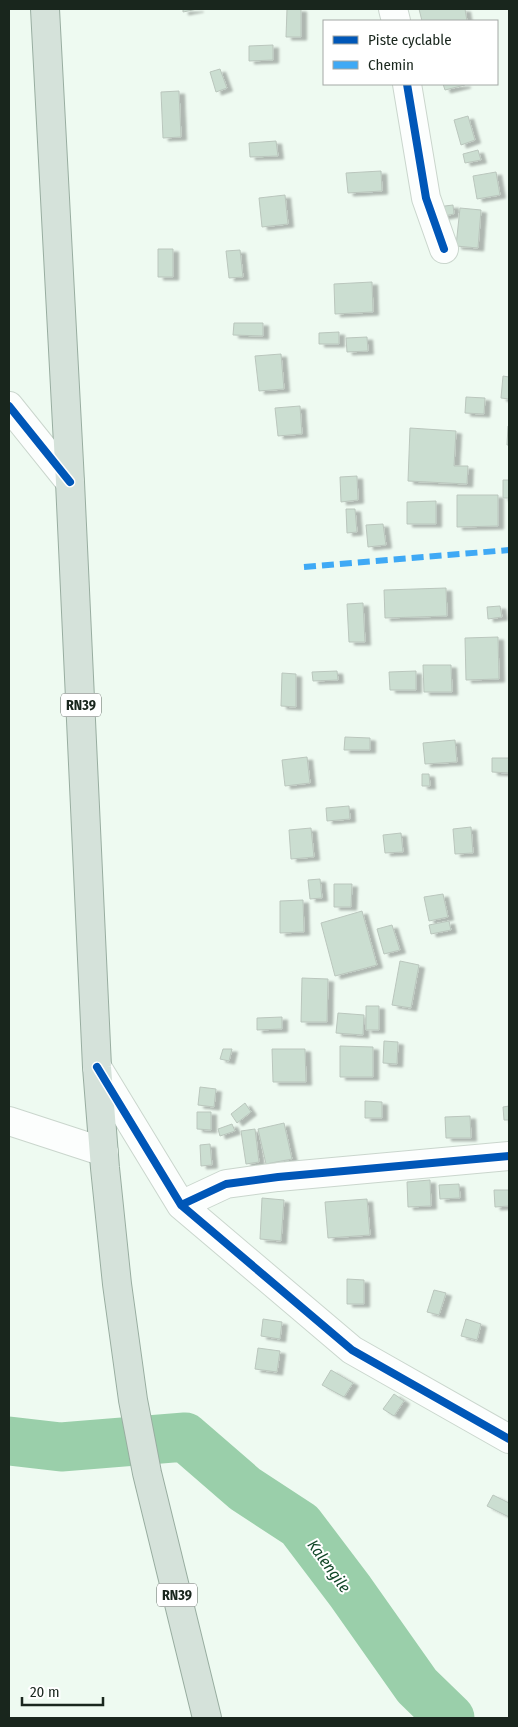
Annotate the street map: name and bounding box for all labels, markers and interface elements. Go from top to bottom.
legend [323,20,498,85]
text: Piste cyclable [368,31,452,49]
text: Chemin [368,56,414,74]
road number: RN39 [61,694,101,716]
water label: Kalengile [303,1536,355,1596]
road number: RN39 [157,1584,197,1606]
scale bar [22,1674,104,1706]
text: 20 m [30,1683,60,1701]

